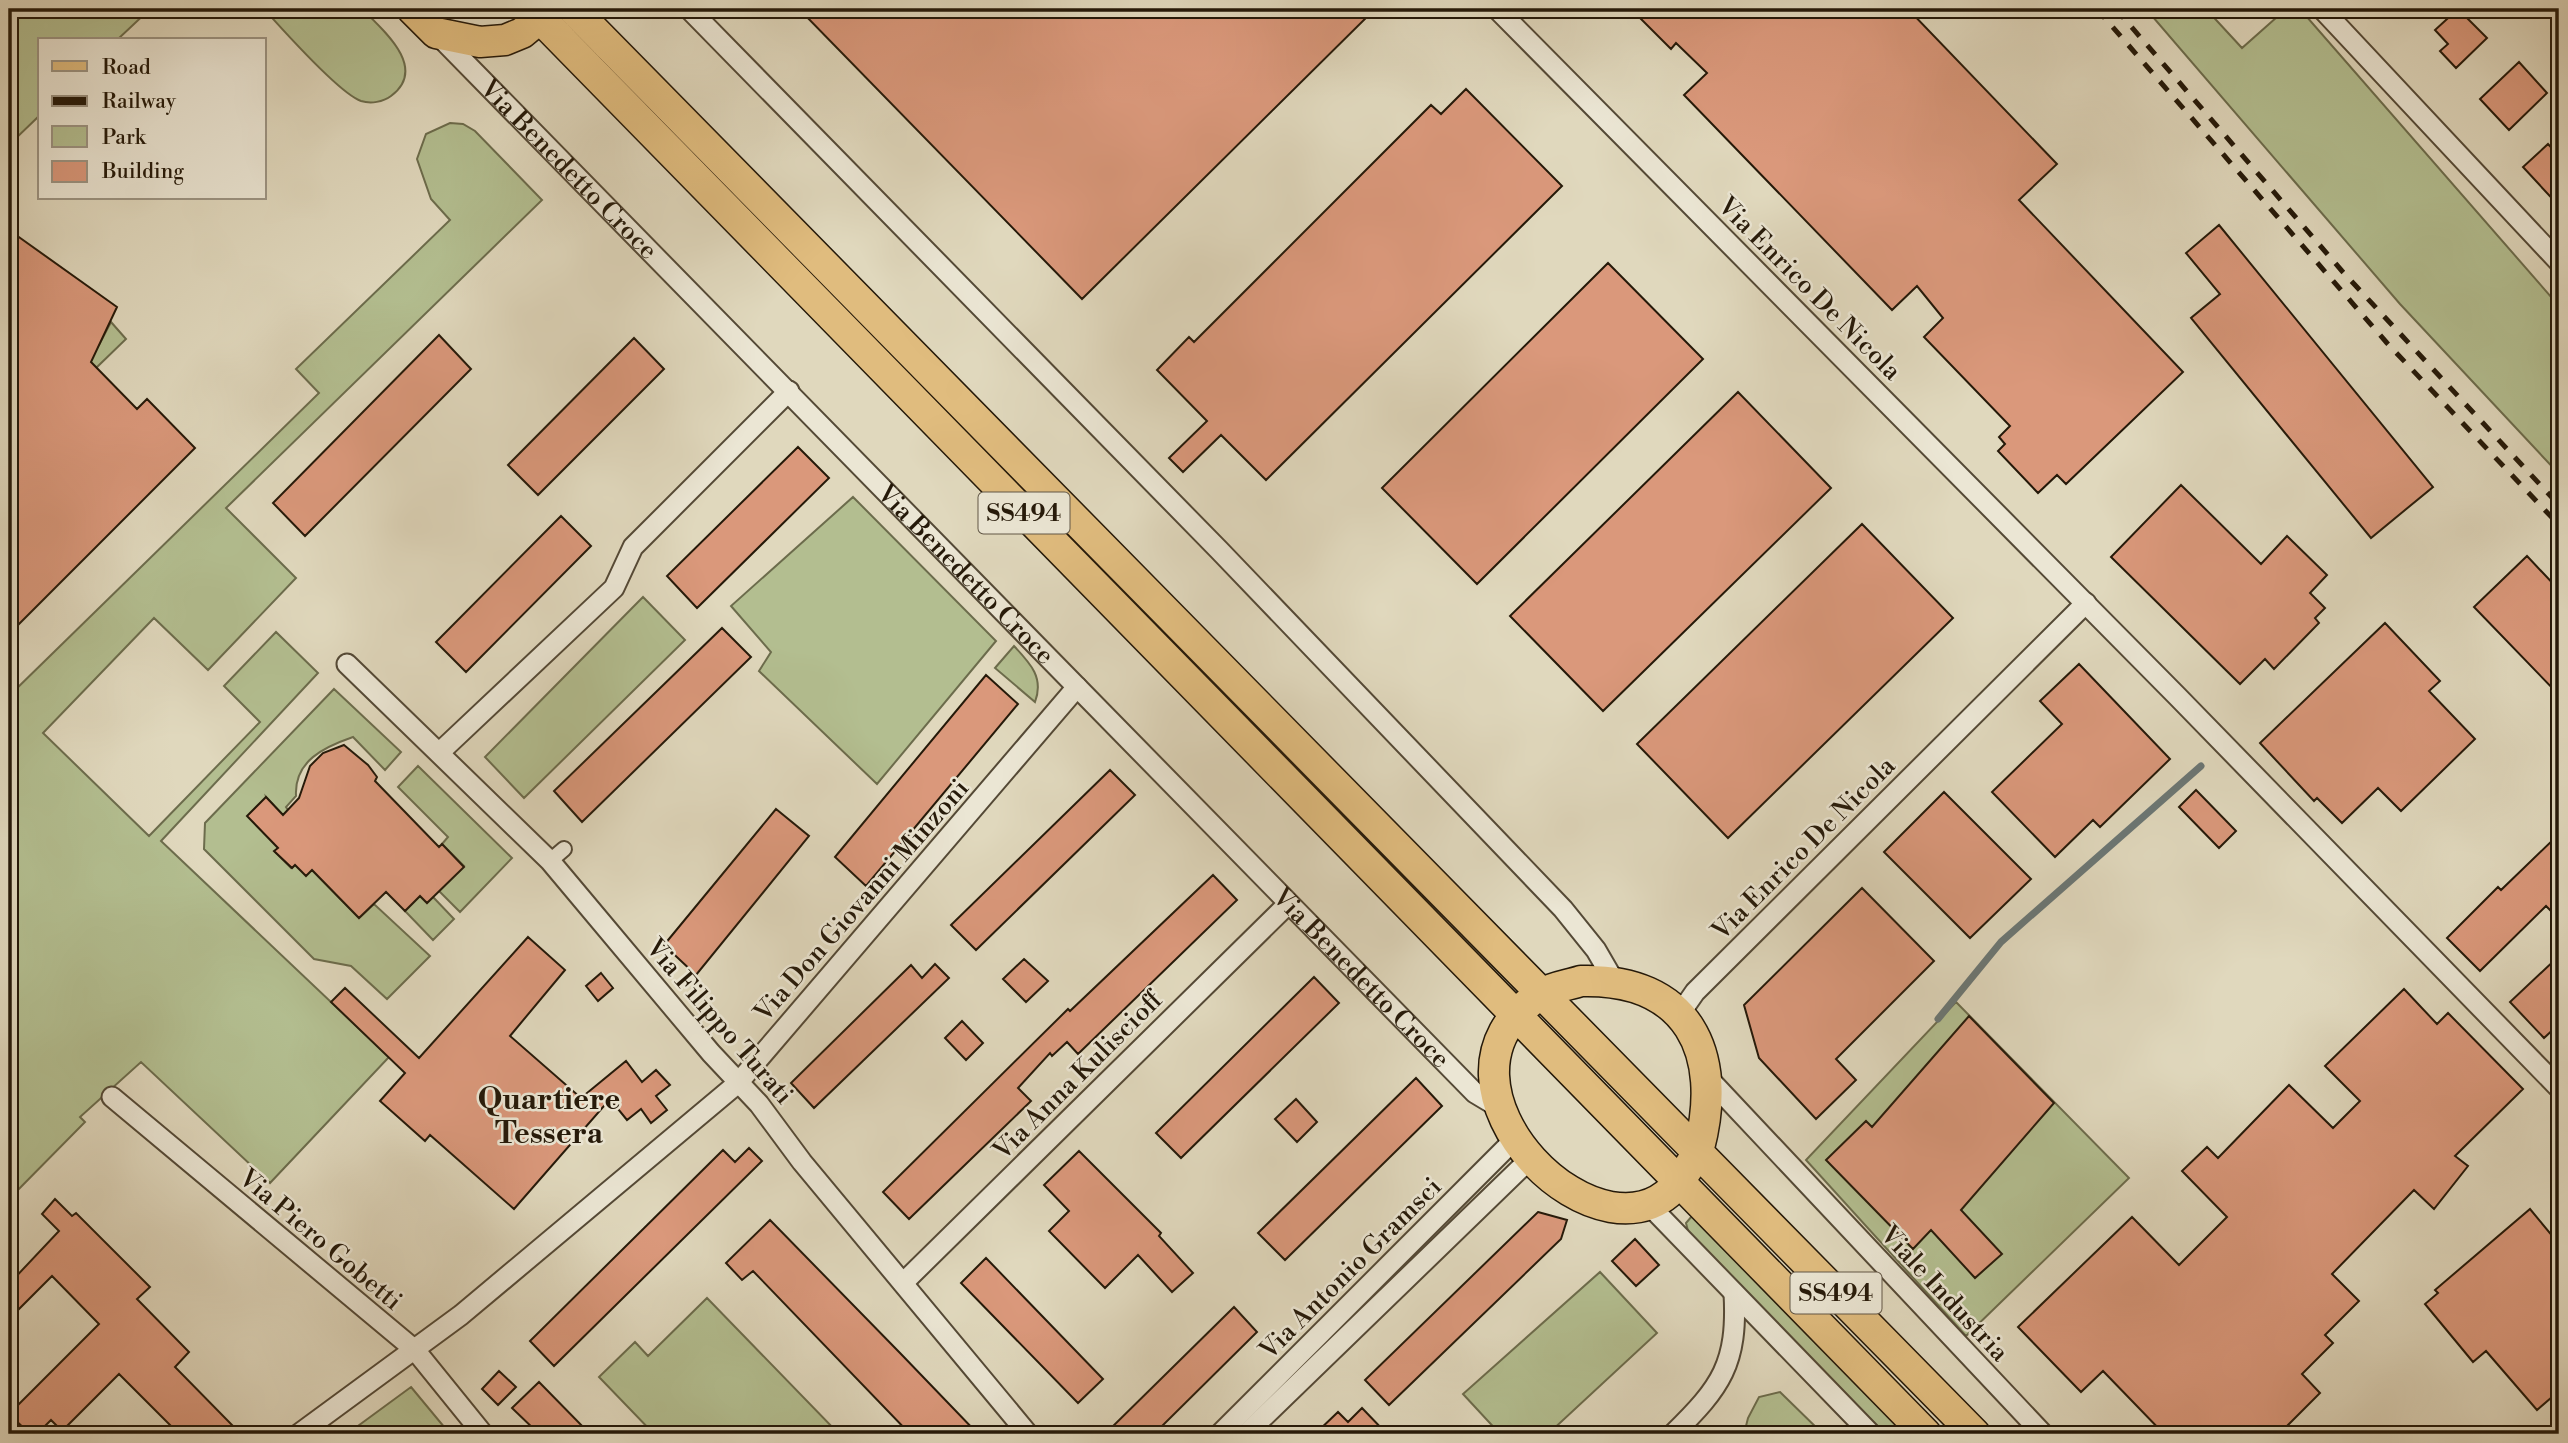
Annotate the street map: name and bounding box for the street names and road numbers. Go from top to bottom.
street label: Via Benedetto Croce [472,72,664,267]
street label: Via Enrico De Nicola [1710,190,1908,388]
street label: Via Benedetto Croce [869,477,1061,672]
road number: SS494 [978,492,1070,534]
street label: Via Enrico De Nicola [1705,750,1903,948]
street label: Via Don Giovanni Minzoni [747,773,976,1029]
street label: Via Benedetto Croce [1265,880,1456,1075]
street label: Via Filippo Turati [638,932,800,1111]
street label: Via Anna Kuliscioff [986,984,1170,1168]
street label: Via Piero Gobetti [231,1162,409,1317]
street label: Via Antonio Gramsci [1252,1171,1448,1367]
street label: Viale Industria [1872,1218,2016,1369]
road number: SS494 [1790,1273,1882,1314]

